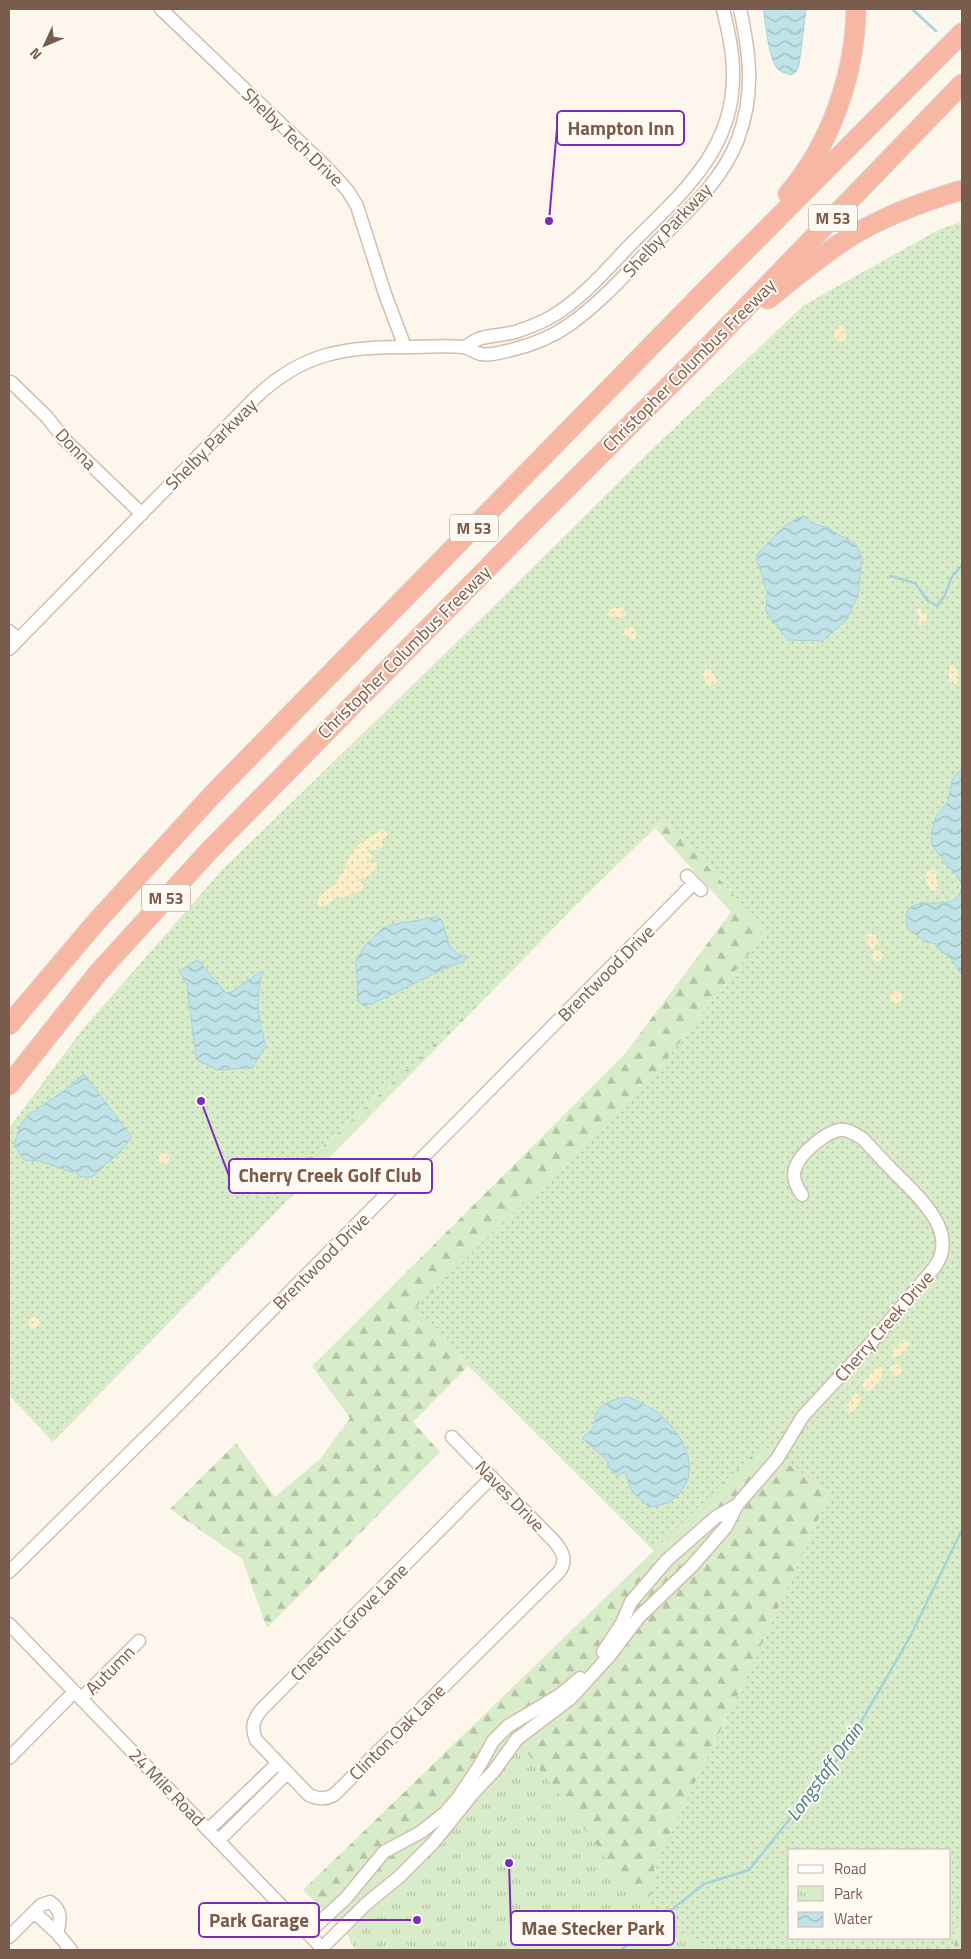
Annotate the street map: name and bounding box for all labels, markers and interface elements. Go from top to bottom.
north arrow [20,20,70,70]
text: N [24,44,46,65]
street label: Shelby Tech Drive [236,81,350,193]
callout: Hampton Inn [557,111,684,145]
text: Hampton Inn [567,113,675,142]
street label: Shelby Parkway [616,177,718,283]
road number: M 53 [809,204,857,232]
street label: Christopher Columbus Freeway [596,272,782,458]
street label: Shelby Parkway [159,392,263,496]
street label: Donna [49,422,103,476]
road number: M 53 [450,514,498,542]
street label: Christopher Columbus Freeway [311,559,497,745]
road number: M 53 [142,884,190,911]
street label: Brentwood Drive [551,918,661,1028]
callout: Cherry Creek Golf Club [229,1159,432,1193]
text: Cherry Creek Golf Club [238,1160,422,1189]
street label: Brentwood Drive [266,1206,376,1316]
street label: Cherry Creek Drive [828,1264,940,1388]
street label: Naves Drive [469,1454,551,1538]
street label: Chestnut Grove Lane [284,1557,414,1687]
street label: Autumn [79,1639,141,1701]
street label: Clinton Oak Lane [343,1678,451,1786]
water label: Longstaff Drain [778,1715,870,1826]
street label: 24 Mile Road [123,1742,211,1832]
legend [788,1849,951,1939]
text: Road [834,1857,866,1880]
text: Park [834,1882,863,1905]
callout: Park Garage [199,1903,319,1937]
text: Park Garage [209,1905,309,1934]
text: Water [834,1907,873,1930]
callout: Mae Stecker Park [511,1911,674,1945]
text: Mae Stecker Park [521,1913,665,1942]

